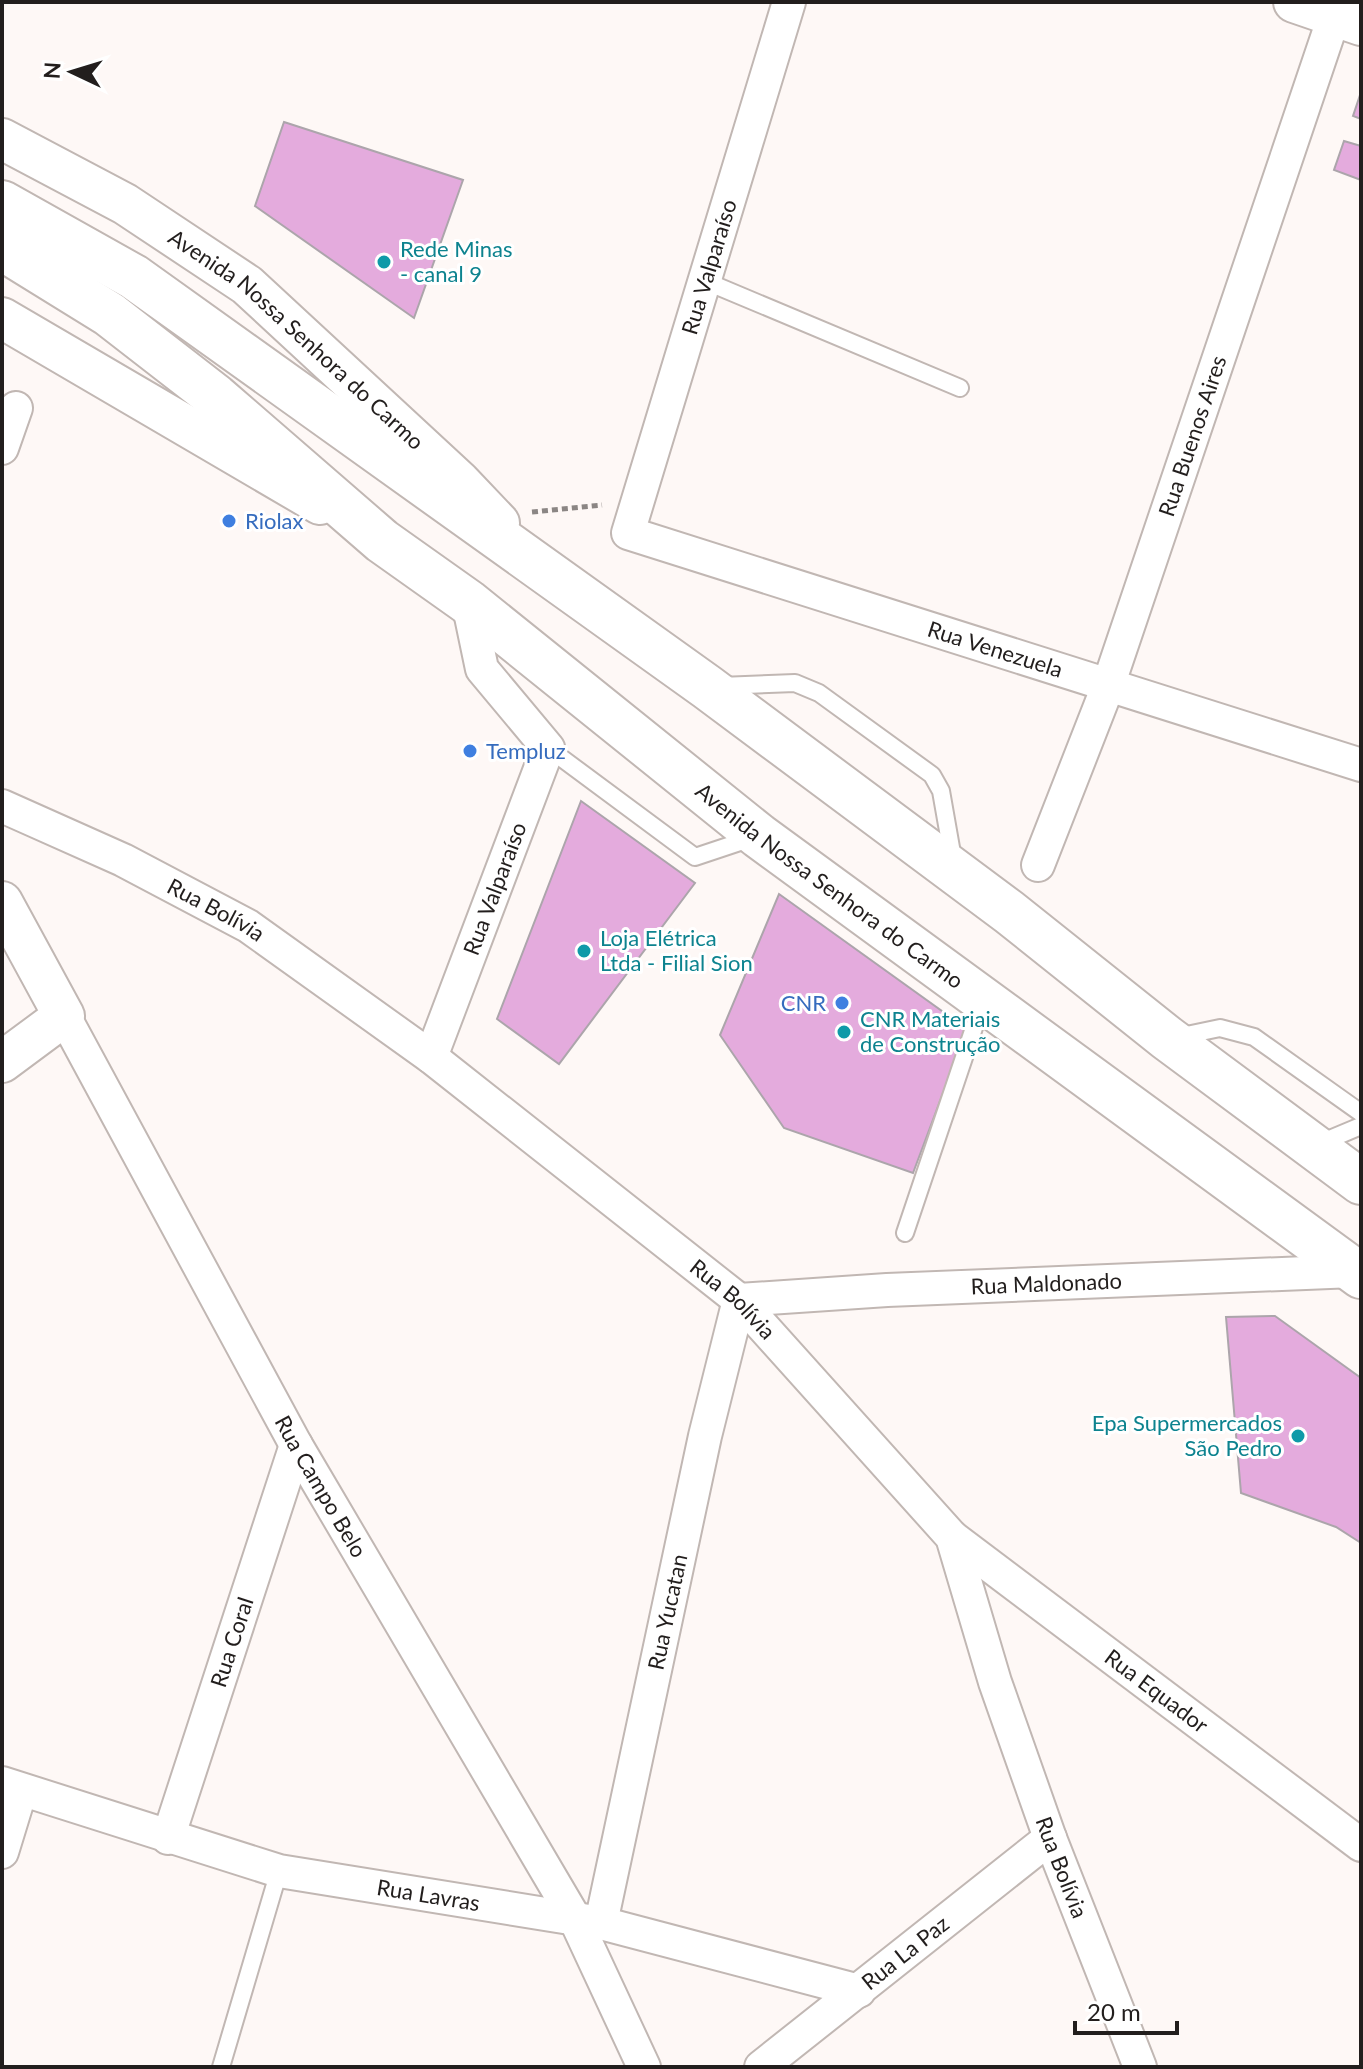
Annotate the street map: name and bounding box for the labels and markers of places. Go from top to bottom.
place label: Rede Minas - canal 9 [400,235,513,287]
marker: Rede Minas - canal 9 [375,253,393,271]
place label: Riolax [245,507,304,534]
marker: Riolax [220,512,238,530]
place label: Templuz [486,737,566,764]
marker: Templuz [461,742,479,760]
place label: Loja Elétrica Ltda - Filial Sion [600,924,753,976]
marker: Loja Elétrica Ltda - Filial Sion [575,942,593,960]
place label: CNR [781,989,826,1016]
marker: CNR [833,994,851,1012]
place label: CNR Materiais de Construção [860,1005,1000,1057]
marker: CNR Materiais de Construção [835,1023,853,1041]
place label: Epa Supermercados São Pedro [1092,1409,1282,1461]
marker: Epa Supermercados São Pedro [1289,1427,1307,1445]

